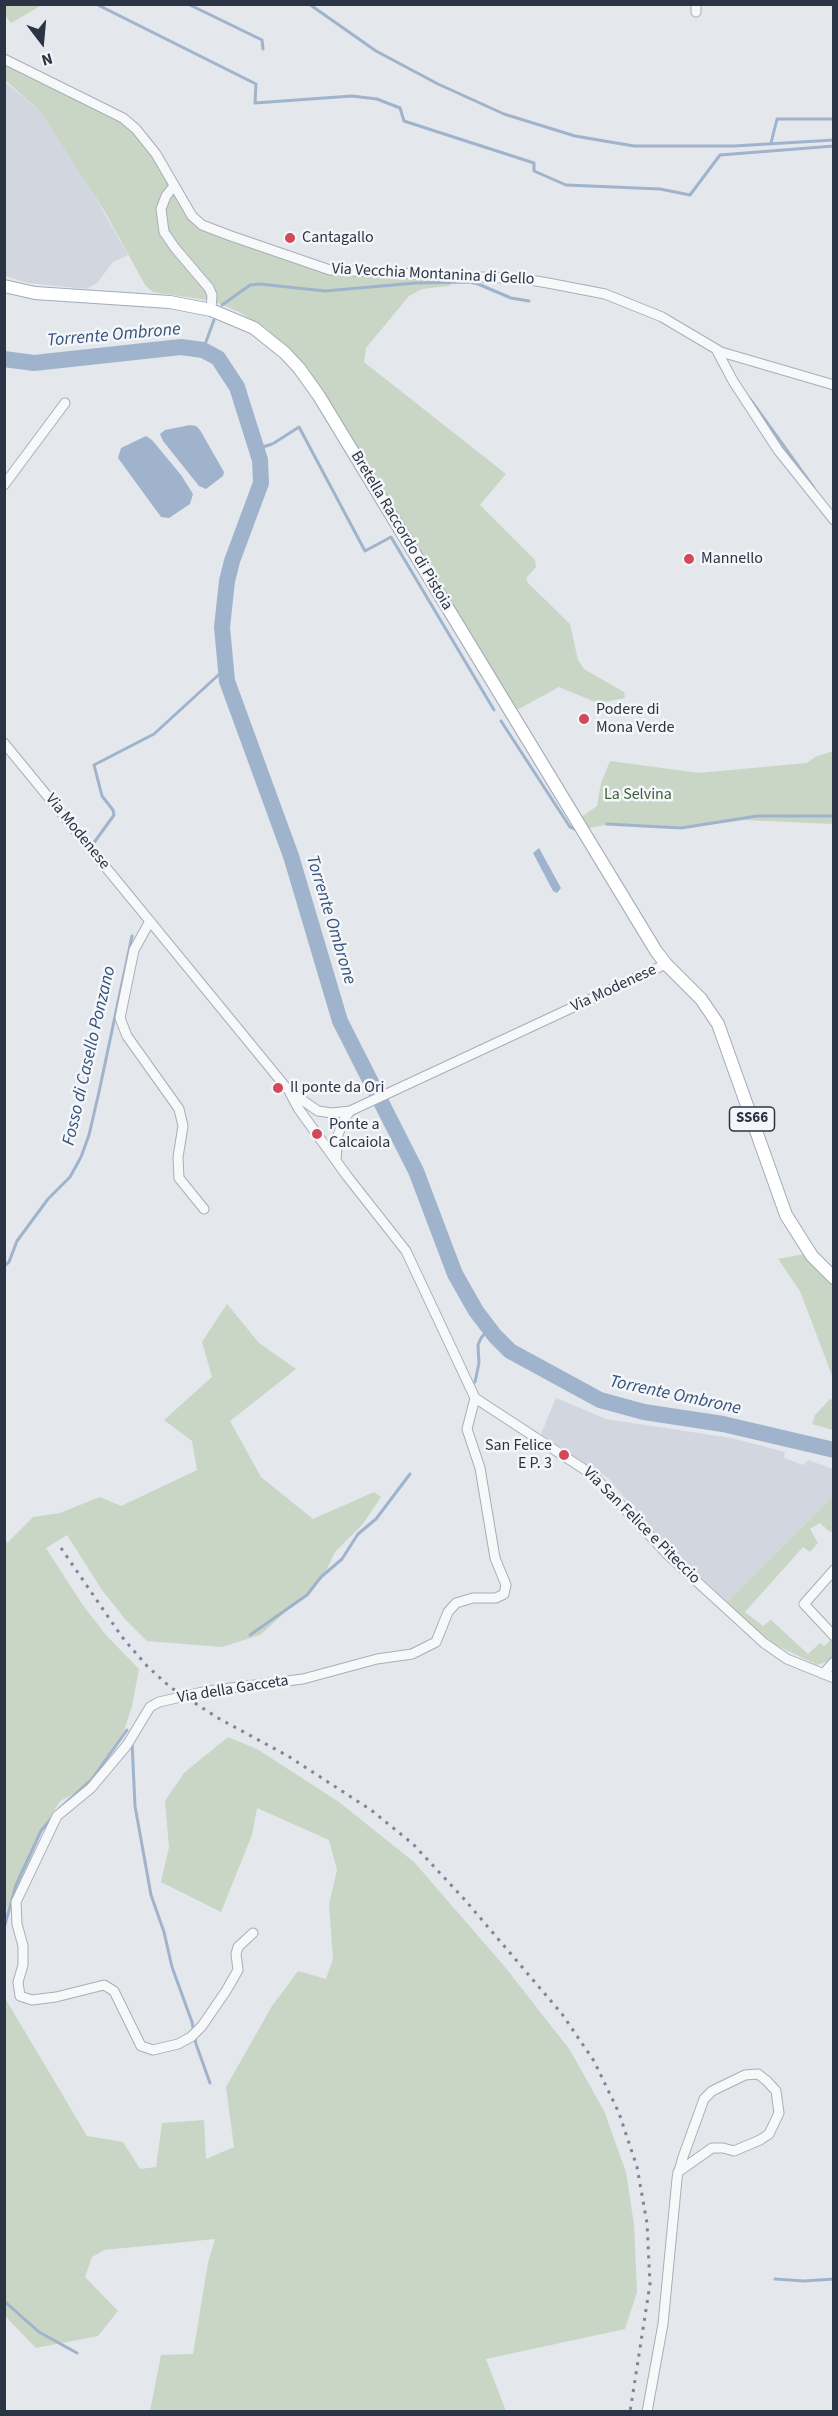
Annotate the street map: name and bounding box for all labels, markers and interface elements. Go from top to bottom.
north arrow [12,12,72,72]
text: N [39,47,55,71]
place label: Cantagallo [302,228,374,248]
marker: Cantagallo [283,231,297,245]
street label: Via Vecchia Montanina di Gello [331,260,535,290]
water label: Torrente Ombrone [46,319,182,353]
street label: Bretella Raccordo di Pistoia [346,448,456,614]
place label: Mannello [701,549,763,569]
marker: Mannello [682,552,696,566]
place label: Podere di Mona Verde [596,700,674,738]
marker: Podere di Mona Verde [577,712,591,726]
park label: La Selvina [604,785,672,805]
street label: Via Modenese [41,790,113,874]
water label: Torrente Ombrone [300,853,360,987]
street label: Via Modenese [568,961,660,1017]
water label: Fosso di Casello Ponzano [59,964,121,1148]
place label: Il ponte da Ori [290,1078,384,1098]
marker: Il ponte da Ori [271,1081,285,1095]
road number: SS66 [730,1107,774,1131]
place label: Ponte a Calcaiola [329,1115,390,1153]
marker: Ponte a Calcaiola [310,1127,324,1141]
water label: Torrente Ombrone [607,1372,743,1420]
place label: San Felice E P. 3 [485,1436,552,1474]
marker: San Felice E P. 3 [557,1448,571,1462]
street label: Via San Felice e Piteccio [578,1463,704,1589]
street label: Via della Gacceta [176,1672,290,1708]

